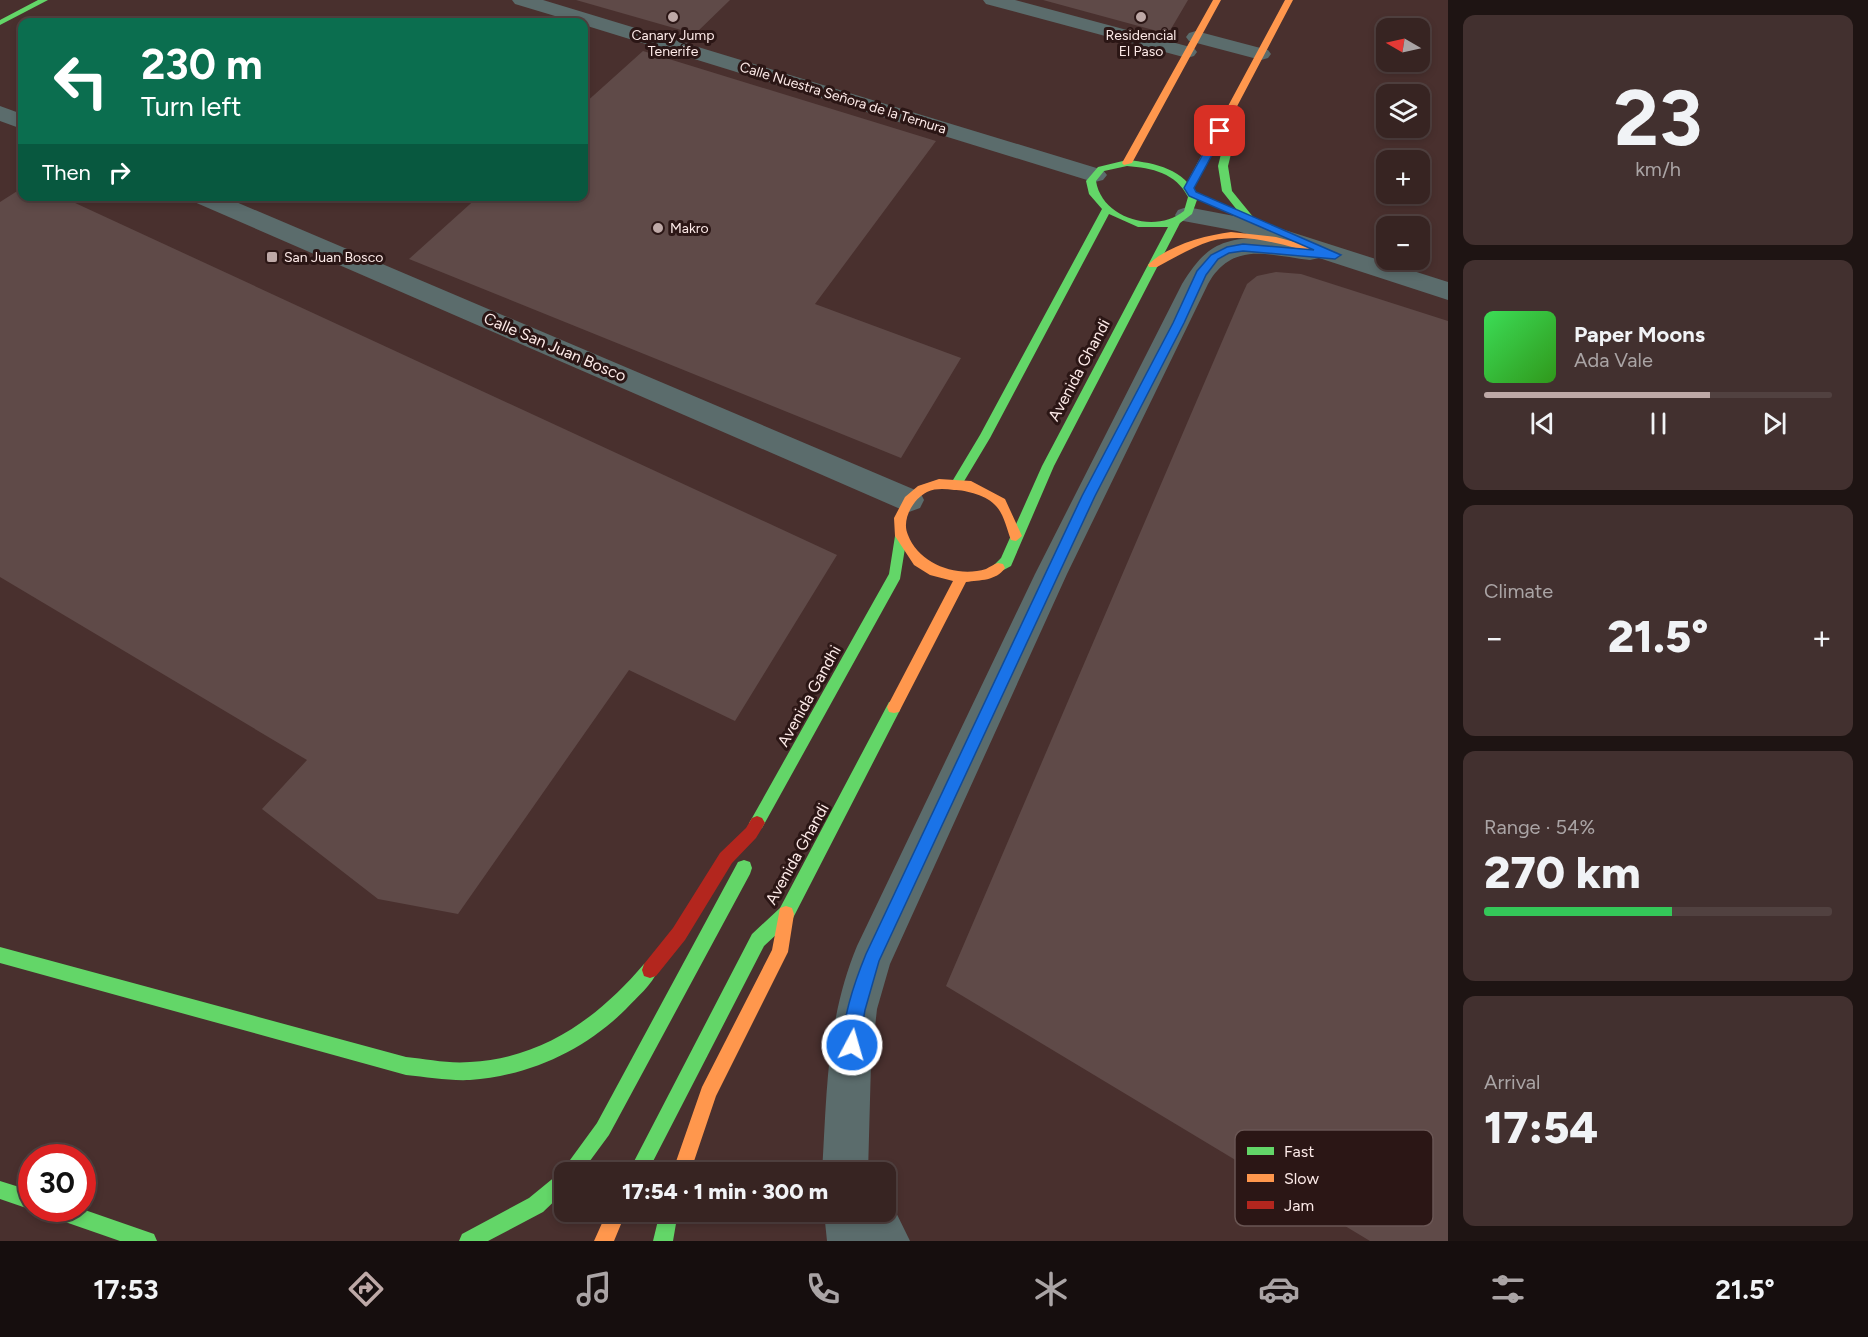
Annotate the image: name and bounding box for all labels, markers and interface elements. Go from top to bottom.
marker: Canary Jump Tenerife [666,10,680,24]
marker: Residencial El Paso [1134,10,1148,24]
north arrow [1376,18,1430,72]
map controls [1376,18,1430,270]
place label: Canary Jump Tenerife [632,27,714,60]
place label: Residencial El Paso [1106,27,1176,60]
text: 230 m [141,39,263,90]
icon: left [42,42,120,120]
street label: Calle Nuestra Señora de la Ternura [738,58,948,138]
text: 23 [1614,71,1702,165]
button: layers [1376,84,1430,138]
text: Turn left [141,90,241,123]
pin [1194,105,1245,156]
icon: arrive [1203,114,1236,147]
button: + [1376,150,1430,204]
icon: right [103,156,136,189]
text: km/h [1635,157,1681,181]
text: Then [42,159,91,186]
button: − [1376,216,1430,270]
place label: Makro [670,220,709,237]
marker: Makro [651,221,665,235]
place label: San Juan Bosco [284,249,383,266]
marker: San Juan Bosco [265,250,279,264]
street label: Calle San Juan Bosco [481,308,629,386]
street label: Avenida Ghandi [1044,316,1114,424]
text: Paper Moons [1574,321,1705,348]
text: Ada Vale [1574,348,1653,372]
icon: previous [1526,407,1559,440]
icon: pause [1642,407,1675,440]
icon: next [1758,407,1791,440]
text: Climate [1484,579,1553,603]
text: 21.5° [1607,609,1709,663]
text: − [1484,618,1505,657]
text: + [1811,618,1832,657]
street label: Avenida Gandhi [773,642,845,750]
street label: Avenida Ghandi [761,800,833,908]
text: Range · 54% [1484,815,1595,839]
text: 270 km [1484,845,1641,899]
position arrow [820,1013,884,1077]
text: Arrival [1484,1070,1540,1094]
text: 17:54 [1484,1100,1598,1154]
legend [1235,1130,1433,1226]
text: Fast [1284,1142,1314,1161]
speed limit sign: 30 [18,1144,96,1222]
text: Slow [1284,1169,1319,1188]
text: 17:54 · 1 min · 300 m [622,1178,828,1205]
text: Jam [1284,1196,1314,1215]
icon: directions [345,1268,387,1310]
icon: music [573,1268,615,1310]
icon: phone [802,1268,844,1310]
icon: climate [1030,1268,1072,1310]
icon: car [1258,1268,1300,1310]
icon: filters [1487,1268,1529,1310]
text: 17:53 [93,1273,158,1306]
text: 21.5° [1715,1273,1775,1306]

